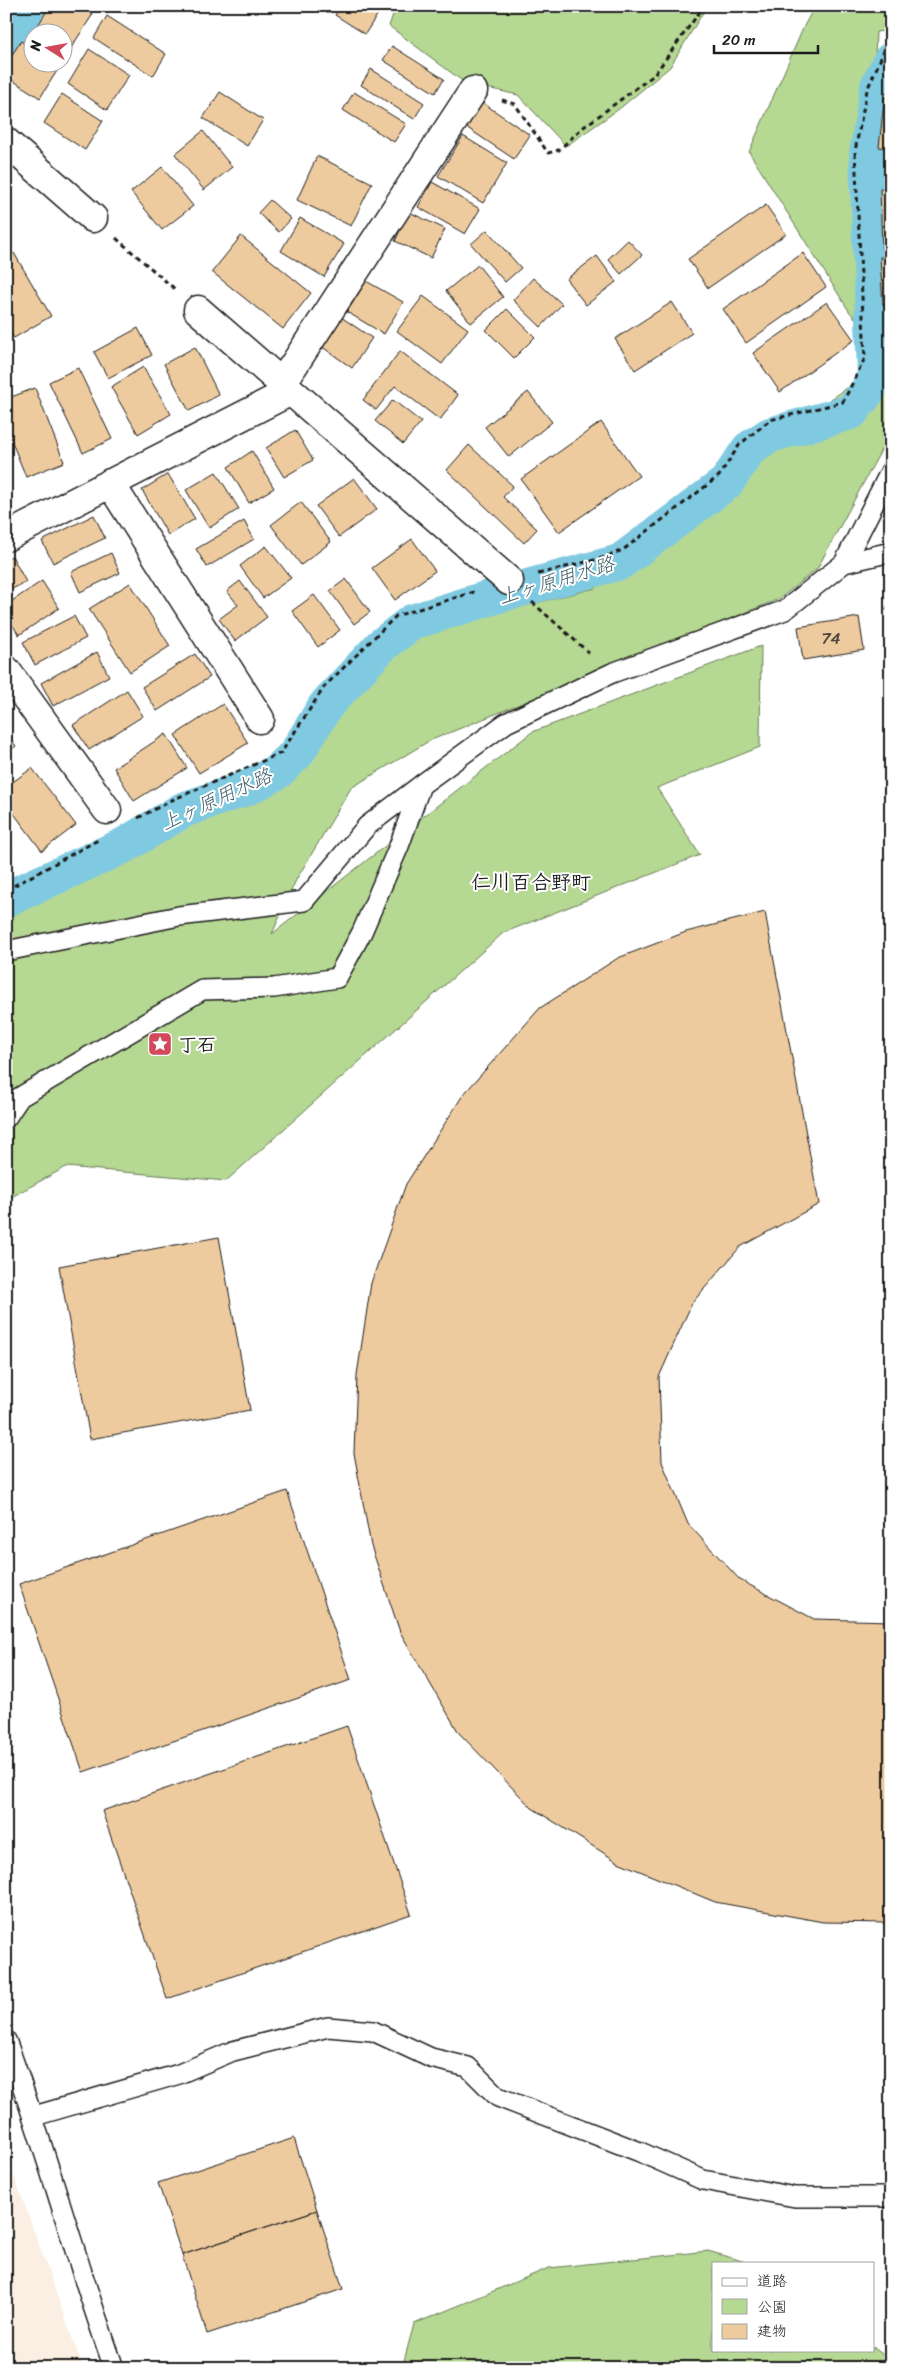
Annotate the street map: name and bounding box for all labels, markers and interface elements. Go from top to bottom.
north arrow [22,22,72,72]
scale bar [714,22,818,54]
text: 20 m [722,27,756,53]
text: N [22,38,49,54]
water label: 上ヶ原用水路 [494,546,620,615]
house number: 74 [821,624,841,653]
water label: 上ヶ原用水路 [154,758,279,841]
district label: 仁川百合野町 [471,865,591,900]
place label: 丁石 [178,1028,216,1061]
place icon: 丁石 [147,1031,173,1057]
legend [712,2262,874,2352]
text: 道路 [757,2268,787,2294]
text: 公園 [757,2294,787,2320]
text: 建物 [757,2318,787,2344]

